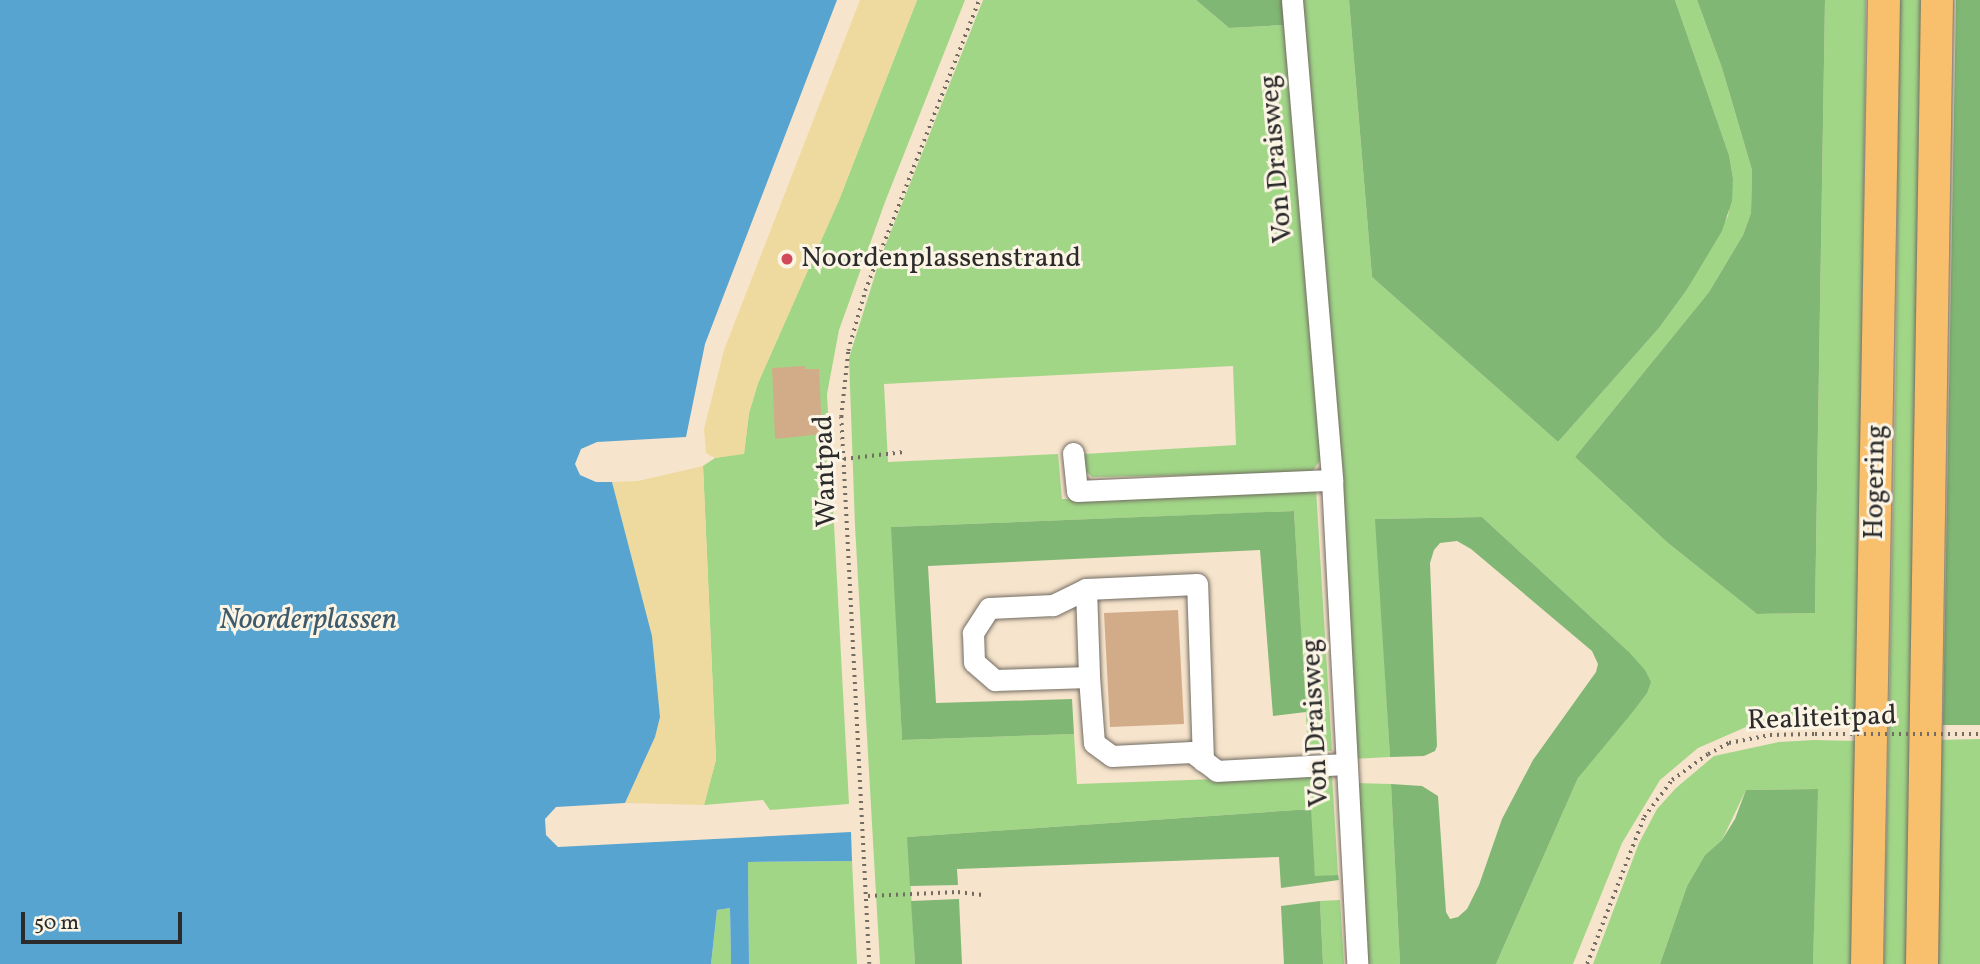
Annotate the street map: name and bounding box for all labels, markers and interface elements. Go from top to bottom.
street label: Von Draisweg [1253,74,1301,244]
place label: Noordenplassenstrand [801,242,1081,276]
marker: Noordenplassenstrand [779,251,795,267]
street label: Wantpad [807,414,845,528]
street label: Hogering [1858,424,1894,540]
water label: Noorderplassen [219,602,397,638]
street label: Von Draisweg [1295,638,1337,808]
street label: Realiteitpad [1747,700,1897,738]
scale bar [24,898,186,942]
text: 50 m [34,909,79,938]

